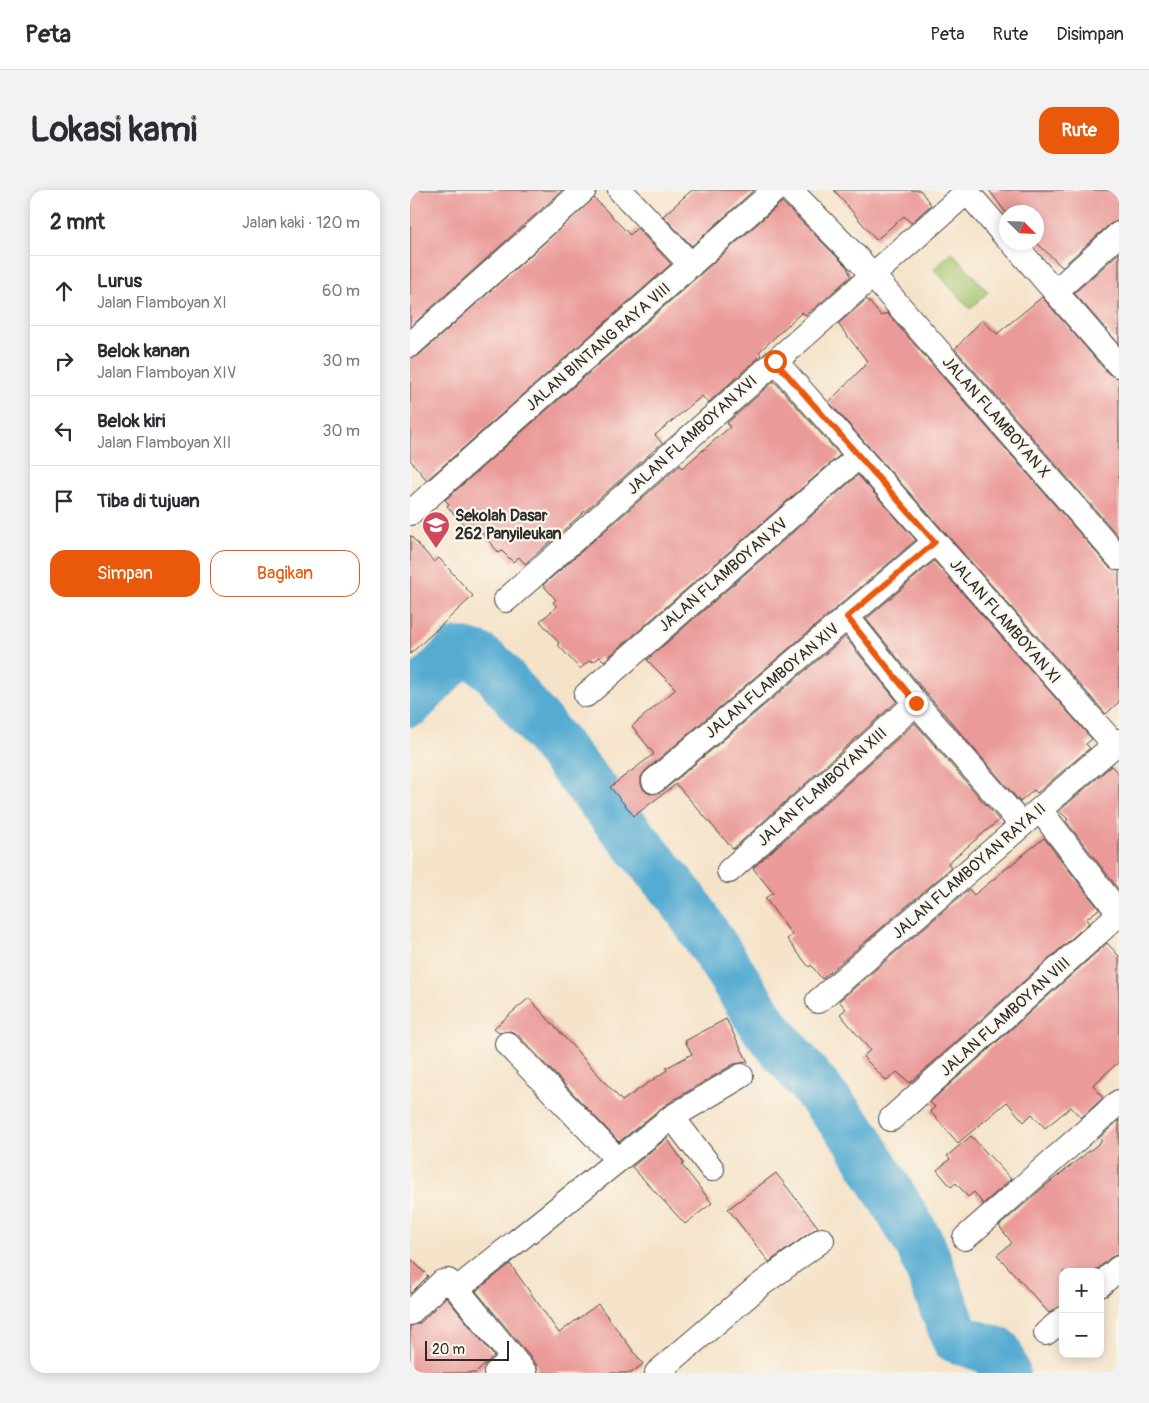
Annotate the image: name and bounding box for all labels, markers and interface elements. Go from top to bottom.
text: Peta [25,20,71,49]
text: Peta [930,23,965,46]
text: Rute [993,23,1028,46]
text: Disimpan [1056,23,1124,46]
button: Rute [1039,107,1119,154]
text: Lokasi kami [30,108,197,152]
north arrow [999,205,1044,250]
text: 2 mnt [50,209,105,236]
text: Jalan kaki · 120 m [242,213,360,233]
text: Lurus [97,269,142,293]
icon: ahead [50,277,78,305]
street label: JALAN BINTANG RAYA VIII [521,279,675,415]
text: 60 m [322,281,360,301]
text: Jalan Flamboyan XI [97,293,227,313]
text: Belok kanan [97,339,190,363]
icon: right [50,347,78,375]
route start [764,350,787,373]
text: 30 m [322,351,360,371]
street label: JALAN FLAMBOYAN X [938,352,1054,482]
text: Jalan Flamboyan XIV [97,363,236,383]
street label: JALAN FLAMBOYAN XVI [623,371,761,499]
text: Belok kiri [97,409,165,433]
icon: left [50,417,78,445]
text: 30 m [322,421,360,441]
text: Jalan Flamboyan XII [97,433,231,453]
icon: arrive [50,487,78,515]
text: Tiba di tujuan [97,489,200,513]
place label: Sekolah Dasar 262 Panyileukan [455,506,562,544]
school or university icon: Sekolah Dasar 262 Panyileukan [421,510,451,549]
street label: JALAN FLAMBOYAN XV [654,514,792,636]
button: Simpan [50,550,200,597]
button: Bagikan [210,550,360,597]
street label: JALAN FLAMBOYAN XI [945,554,1065,688]
street label: JALAN FLAMBOYAN XIV [701,619,843,743]
route end [905,692,928,715]
street label: JALAN FLAMBOYAN XIII [753,723,891,851]
street label: JALAN FLAMBOYAN RAYA II [888,799,1050,943]
street label: JALAN FLAMBOYAN VIII [936,953,1074,1081]
map controls [1059,1268,1104,1358]
button: + [1059,1268,1104,1313]
button: − [1059,1313,1104,1358]
scale bar [425,1338,509,1361]
text: 20 m [432,1341,465,1358]

